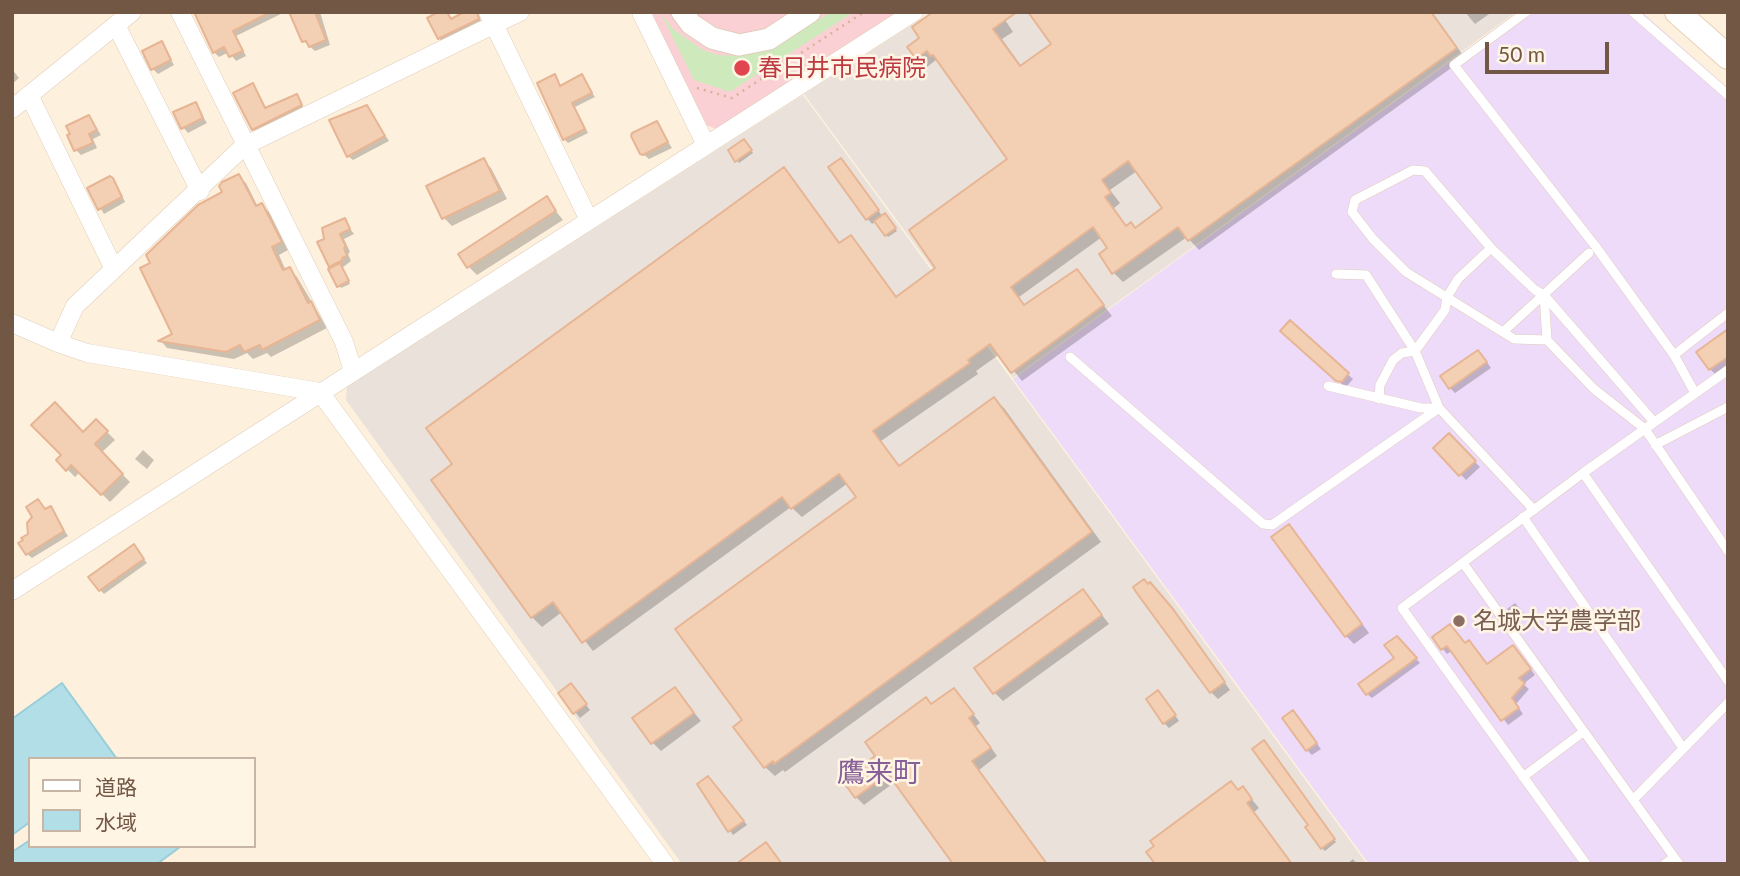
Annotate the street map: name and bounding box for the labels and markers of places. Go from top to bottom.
place label: 春日井市民病院 [758,54,926,82]
marker: 春日井市民病院 [732,58,752,78]
place label: 名城大学農学部 [1473,607,1641,635]
marker: 名城大学農学部 [1451,613,1467,629]

